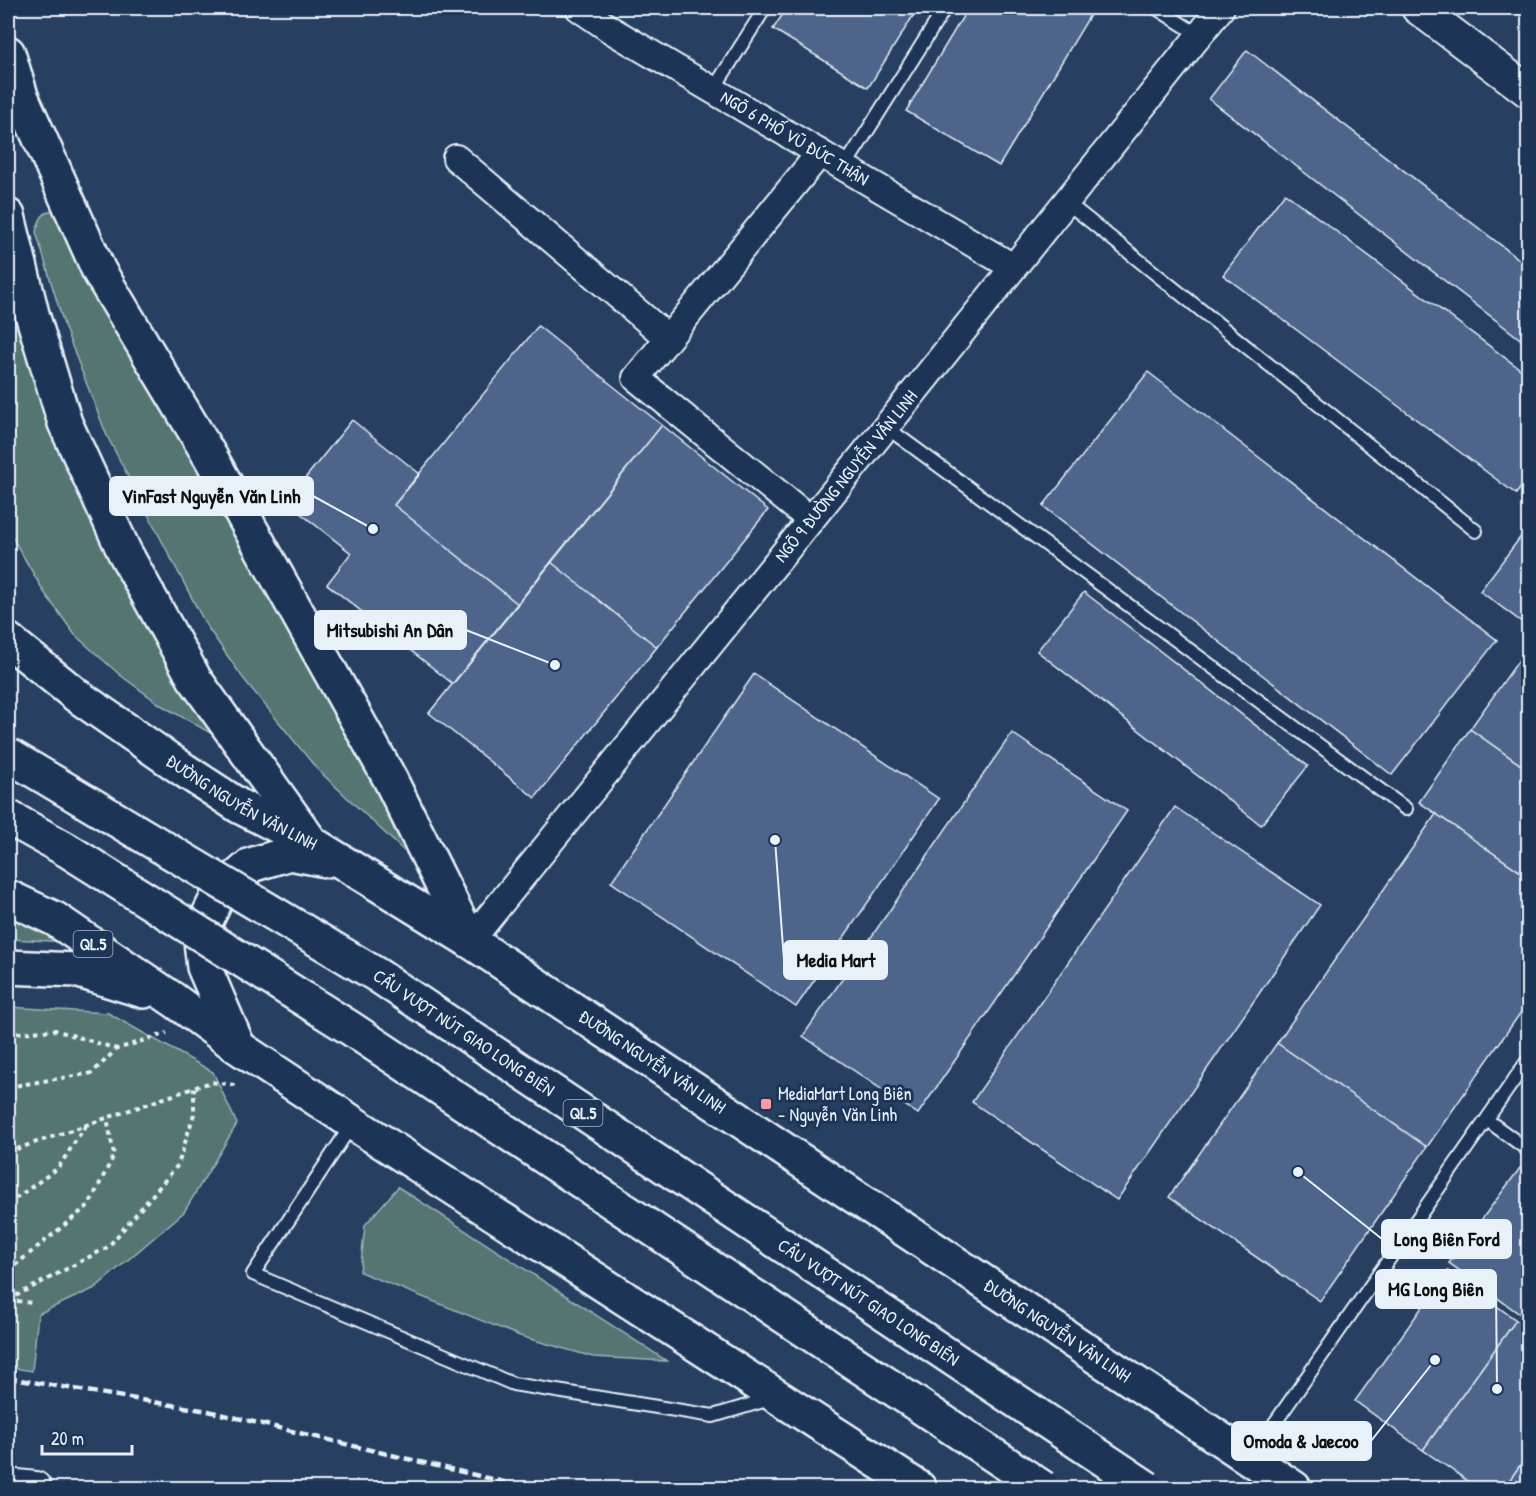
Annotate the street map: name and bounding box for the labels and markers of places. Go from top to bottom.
callout: VinFast Nguyễn Văn Linh [110,477,313,515]
callout: Mitsubishi An Dân [315,611,466,649]
callout: Media Mart [784,941,887,979]
place label: MediaMart Long Biên - Nguyễn Văn Linh [778,1081,912,1127]
marker: MediaMart Long Biên - Nguyễn Văn Linh [759,1097,773,1111]
callout: Long Biên Ford [1382,1220,1511,1258]
callout: MG Long Biên [1376,1270,1496,1308]
callout: Omoda & Jaecoo [1232,1422,1371,1460]

